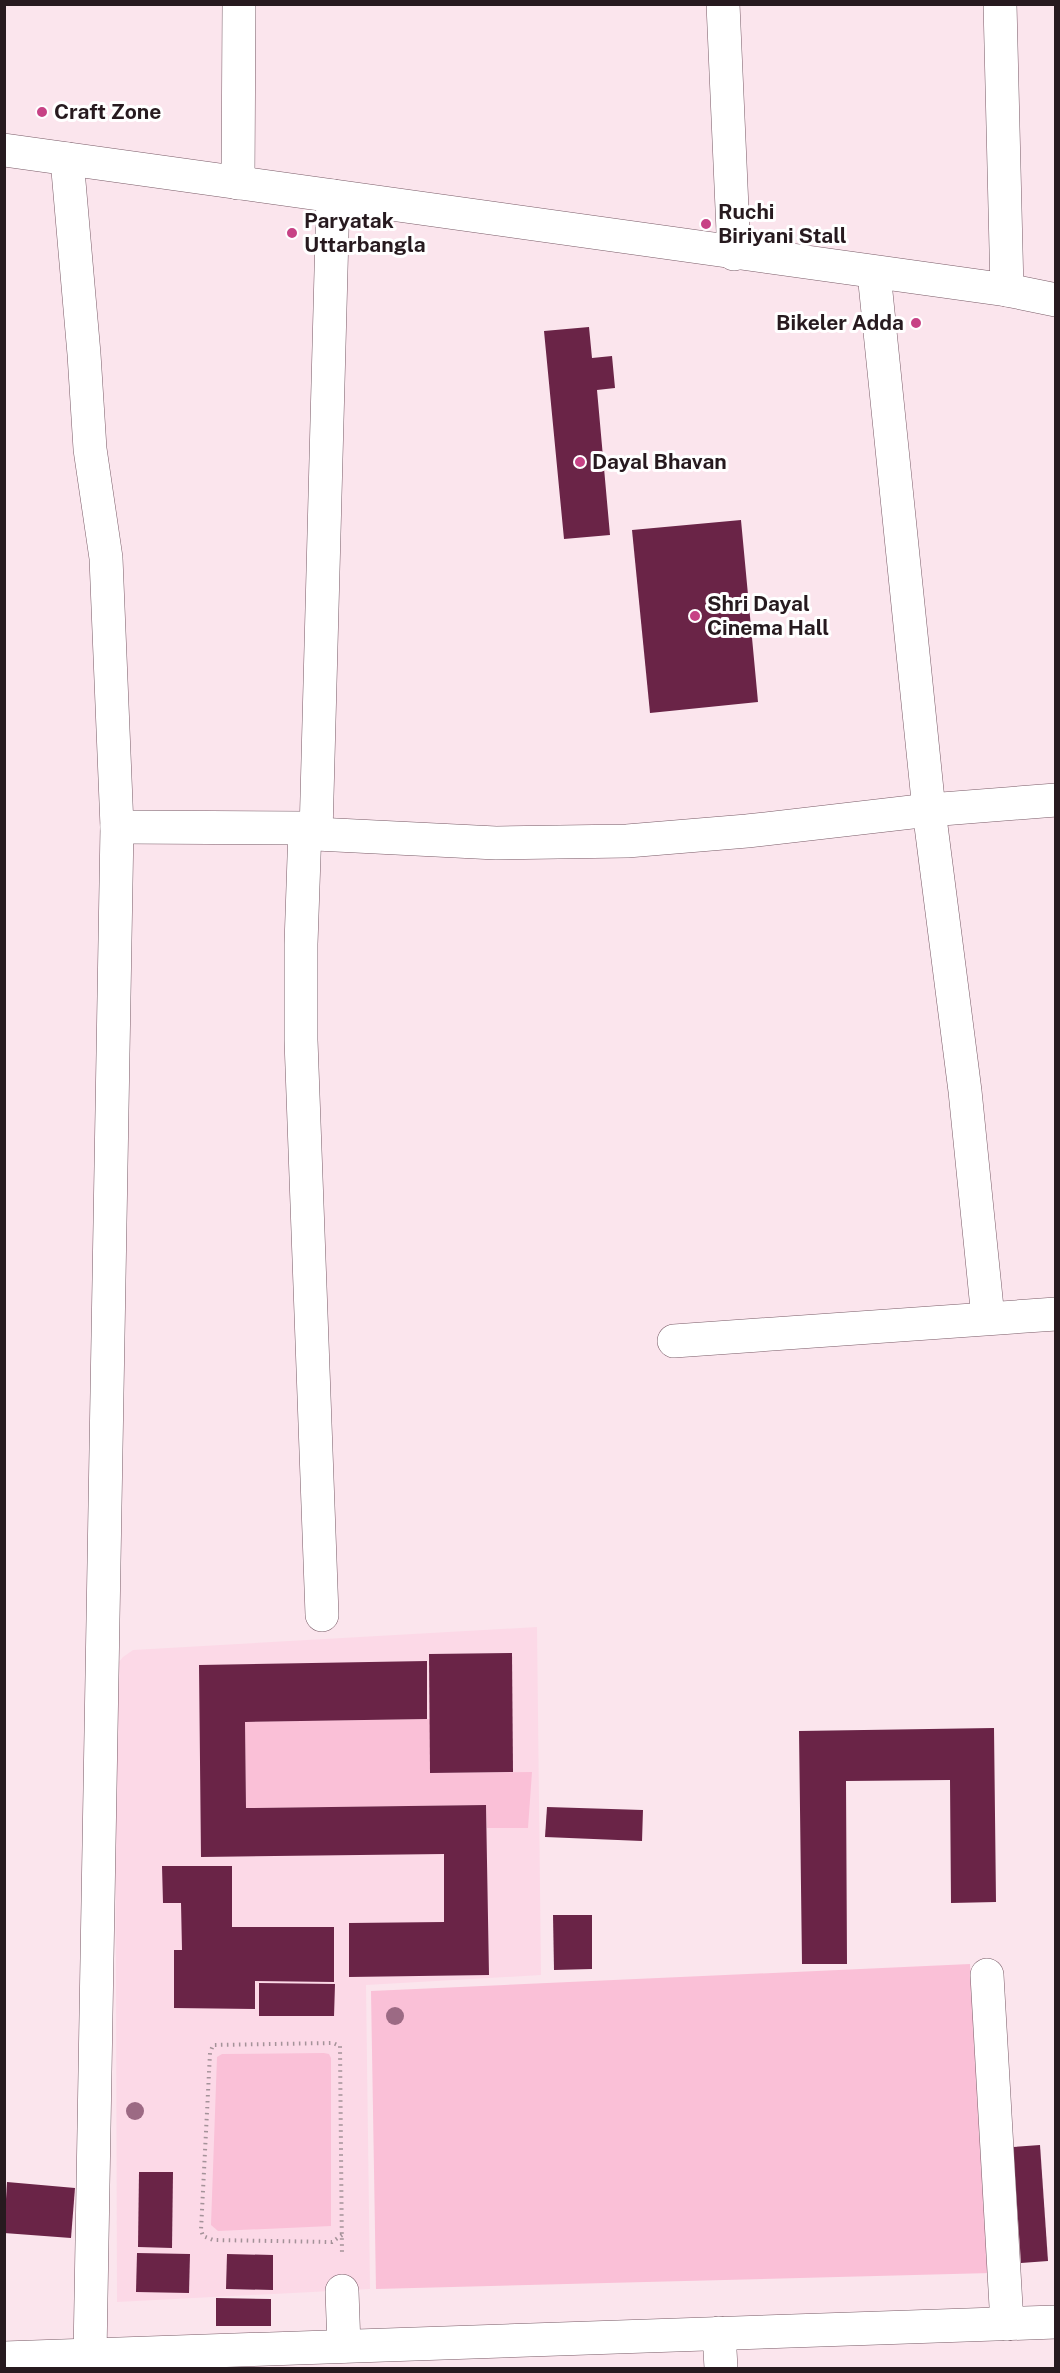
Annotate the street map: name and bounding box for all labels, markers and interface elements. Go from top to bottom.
place label: Craft Zone [54,99,161,124]
marker: Craft Zone [35,105,49,119]
place label: Ruchi Biriyani Stall [718,199,847,248]
place label: Paryatak Uttarbangla [304,208,426,257]
marker: Ruchi Biriyani Stall [699,217,713,231]
marker: Paryatak Uttarbangla [285,226,299,240]
place label: Bikeler Adda [776,310,904,335]
marker: Bikeler Adda [909,316,923,330]
place label: Dayal Bhavan [592,449,727,474]
marker: Dayal Bhavan [573,455,587,469]
place label: Shri Dayal Cinema Hall [707,591,829,640]
marker: Shri Dayal Cinema Hall [688,609,702,623]

